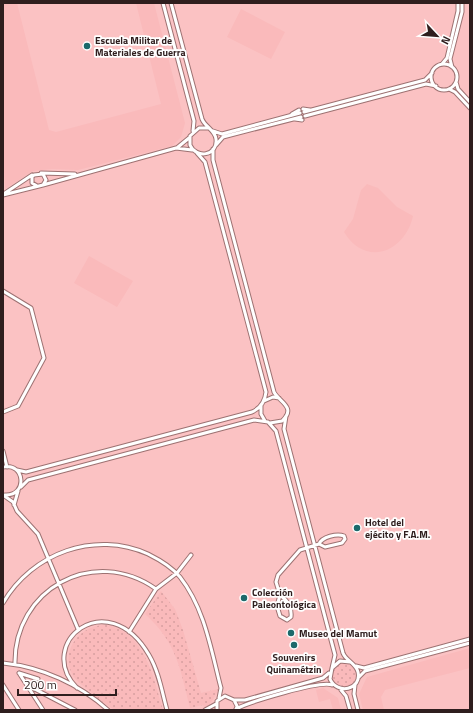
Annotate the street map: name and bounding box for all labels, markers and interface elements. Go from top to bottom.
north arrow [417,16,457,56]
place label: Escuela Militar de Materiales de Guerra [95,33,186,60]
text: N [437,33,455,47]
marker: Escuela Militar de Materiales de Guerra [82,41,92,51]
place label: Hotel del ejécito y F.A.M. [365,515,430,542]
marker: Hotel del ejécito y F.A.M. [352,523,362,533]
place label: Colección Paleontológica [252,585,316,612]
marker: Colección Paleontológica [239,593,249,603]
place label: Museo del Mamut [299,626,378,641]
marker: Museo del Mamut [286,628,296,638]
marker: Souvenirs Quinamétzin [289,640,299,650]
place label: Souvenirs Quinamétzin [266,650,322,677]
scale bar [18,671,116,697]
text: 200 m [24,675,57,694]

